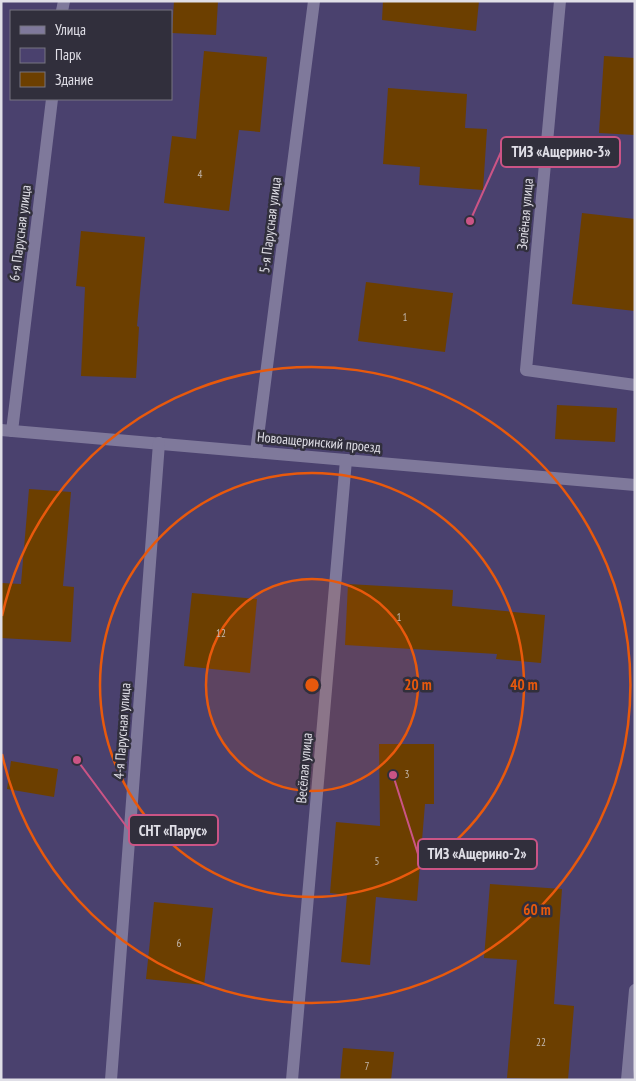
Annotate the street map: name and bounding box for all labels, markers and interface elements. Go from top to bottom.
legend [10,10,172,100]
text: Улица [55,20,86,39]
text: Парк [55,45,81,64]
text: Здание [55,70,93,89]
callout: ТИЗ «Ащерино-3» [501,137,620,167]
text: ТИЗ «Ащерино-3» [511,142,611,161]
house number: 4 [198,167,203,181]
street label: 5-я Парусная улица [255,176,285,274]
street label: Зелёная улица [513,177,537,251]
street label: 6-я Парусная улица [5,184,35,282]
house number: 1 [403,310,408,324]
street label: Новоащеринский проезд [256,428,382,456]
house number: 1 [397,610,402,624]
house number: 12 [216,626,226,640]
text: 20 m [404,675,432,694]
text: 40 m [510,675,538,694]
centre of rings [303,676,321,694]
street label: 4-я Парусная улица [110,682,134,780]
street label: Весёлая улица [292,732,316,804]
house number: 3 [405,767,410,781]
callout: СНТ «Парус» [129,815,218,845]
text: СНТ «Парус» [139,821,207,840]
callout: ТИЗ «Ащерино-2» [418,839,537,869]
text: ТИЗ «Ащерино-2» [427,844,527,863]
house number: 5 [375,854,380,868]
text: 60 m [523,900,551,919]
house number: 6 [177,936,182,950]
house number: 22 [536,1035,546,1049]
house number: 7 [365,1059,370,1073]

